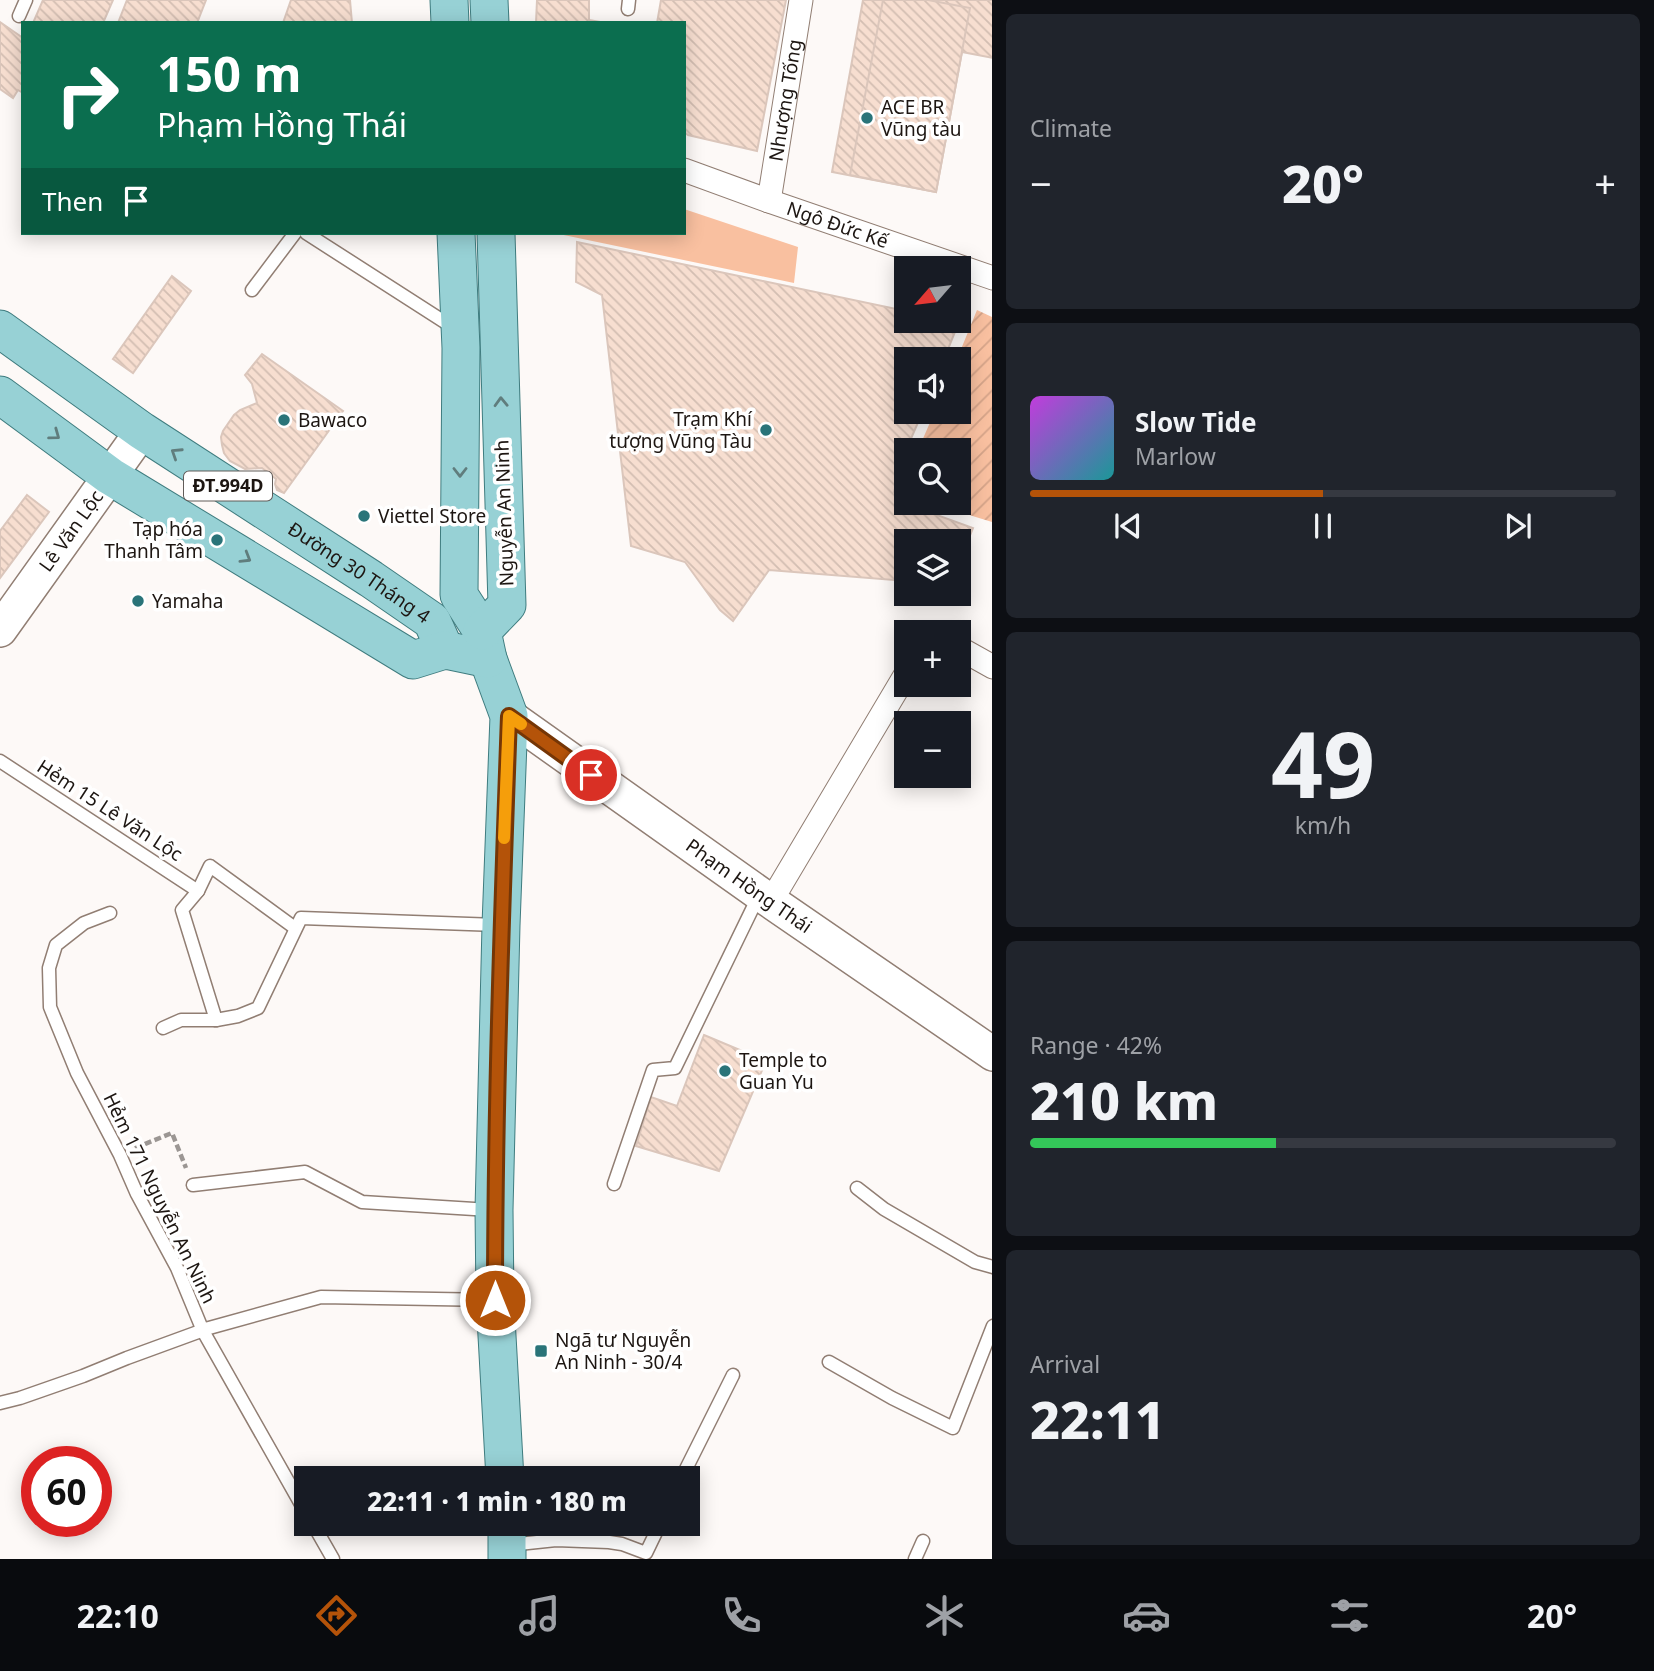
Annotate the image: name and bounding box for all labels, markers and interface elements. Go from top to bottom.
street label: Nhượng Tống [763,37,808,163]
text: 150 m [157,40,302,106]
icon: right [42,49,133,140]
place label: ACE BR Vũng tàu [881,94,962,142]
text: Phạm Hồng Thái [157,103,407,146]
marker: ACE BR Vũng tàu [859,110,875,126]
text: Climate [1030,112,1112,144]
text: 20° [1282,147,1364,218]
text: − [1030,157,1052,209]
text: + [1594,157,1616,209]
icon: arrive [117,182,155,220]
text: Then [42,183,103,219]
street label: Ngô Đức Kế [783,195,892,254]
north arrow [894,256,971,332]
map controls [894,256,971,788]
button: sound [894,347,971,424]
one-way arrow [494,396,509,407]
text: Slow Tide [1135,404,1257,440]
place label: Trạm Khí tượng Vũng Tàu [609,406,753,454]
place label: Bawaco [298,407,367,433]
marker: Bawaco [276,412,292,428]
marker: Trạm Khí tượng Vũng Tàu [758,422,774,438]
one-way arrow [47,427,60,439]
button: search [894,438,971,515]
street label: Nguyễn An Ninh [488,439,520,587]
text: Marlow [1135,440,1216,472]
one-way arrow [171,449,184,462]
one-way arrow [452,468,468,478]
road number: ĐT.994D [184,472,272,500]
street label: Lê Văn Lộc [33,485,109,577]
place label: Viettel Store [378,503,486,529]
icon: previous [1109,507,1147,545]
icon: pause [1304,507,1342,545]
icon: next [1499,507,1537,545]
marker: Viettel Store [356,508,372,524]
place label: Tạp hóa Thanh Tâm [104,516,203,564]
street label: Đường 30 Tháng 4 [283,516,436,629]
button: layers [894,529,971,606]
marker: Tạp hóa Thanh Tâm [209,532,225,548]
one-way arrow [239,550,252,563]
place label: Yamaha [152,588,223,614]
marker: Yamaha [130,593,146,609]
button: + [894,620,971,697]
text: 49 [1271,701,1375,825]
button: − [894,711,971,788]
pin [561,745,621,805]
street label: Hẻm 15 Lê Văn Lộc [32,753,188,867]
icon: arrive [572,756,610,794]
text: km/h [1295,809,1351,841]
street label: Phạm Hồng Thái [681,833,817,939]
text: Range · 42% [1030,1029,1162,1061]
place label: Temple to Guan Yu [739,1047,827,1095]
marker: Temple to Guan Yu [717,1063,733,1079]
text: 210 km [1030,1064,1218,1135]
street label: Hẻm 171 Nguyễn An Ninh [98,1088,222,1308]
position arrow [458,1263,532,1337]
place label: Ngã tư Nguyễn An Ninh - 30/4 [555,1327,691,1375]
marker: Ngã tư Nguyễn An Ninh - 30/4 [533,1343,549,1359]
text: Arrival [1030,1348,1100,1380]
text: 22:11 [1030,1383,1165,1454]
speed limit sign: 60 [21,1446,112,1537]
text: 22:11 · 1 min · 180 m [367,1483,627,1519]
icon: directions [312,1591,361,1640]
icon: music [515,1591,564,1640]
icon: phone [717,1591,766,1640]
icon: climate [920,1591,969,1640]
icon: car [1122,1591,1171,1640]
icon: filters [1325,1591,1374,1640]
text: 22:10 [77,1594,159,1637]
text: 20° [1527,1594,1577,1637]

